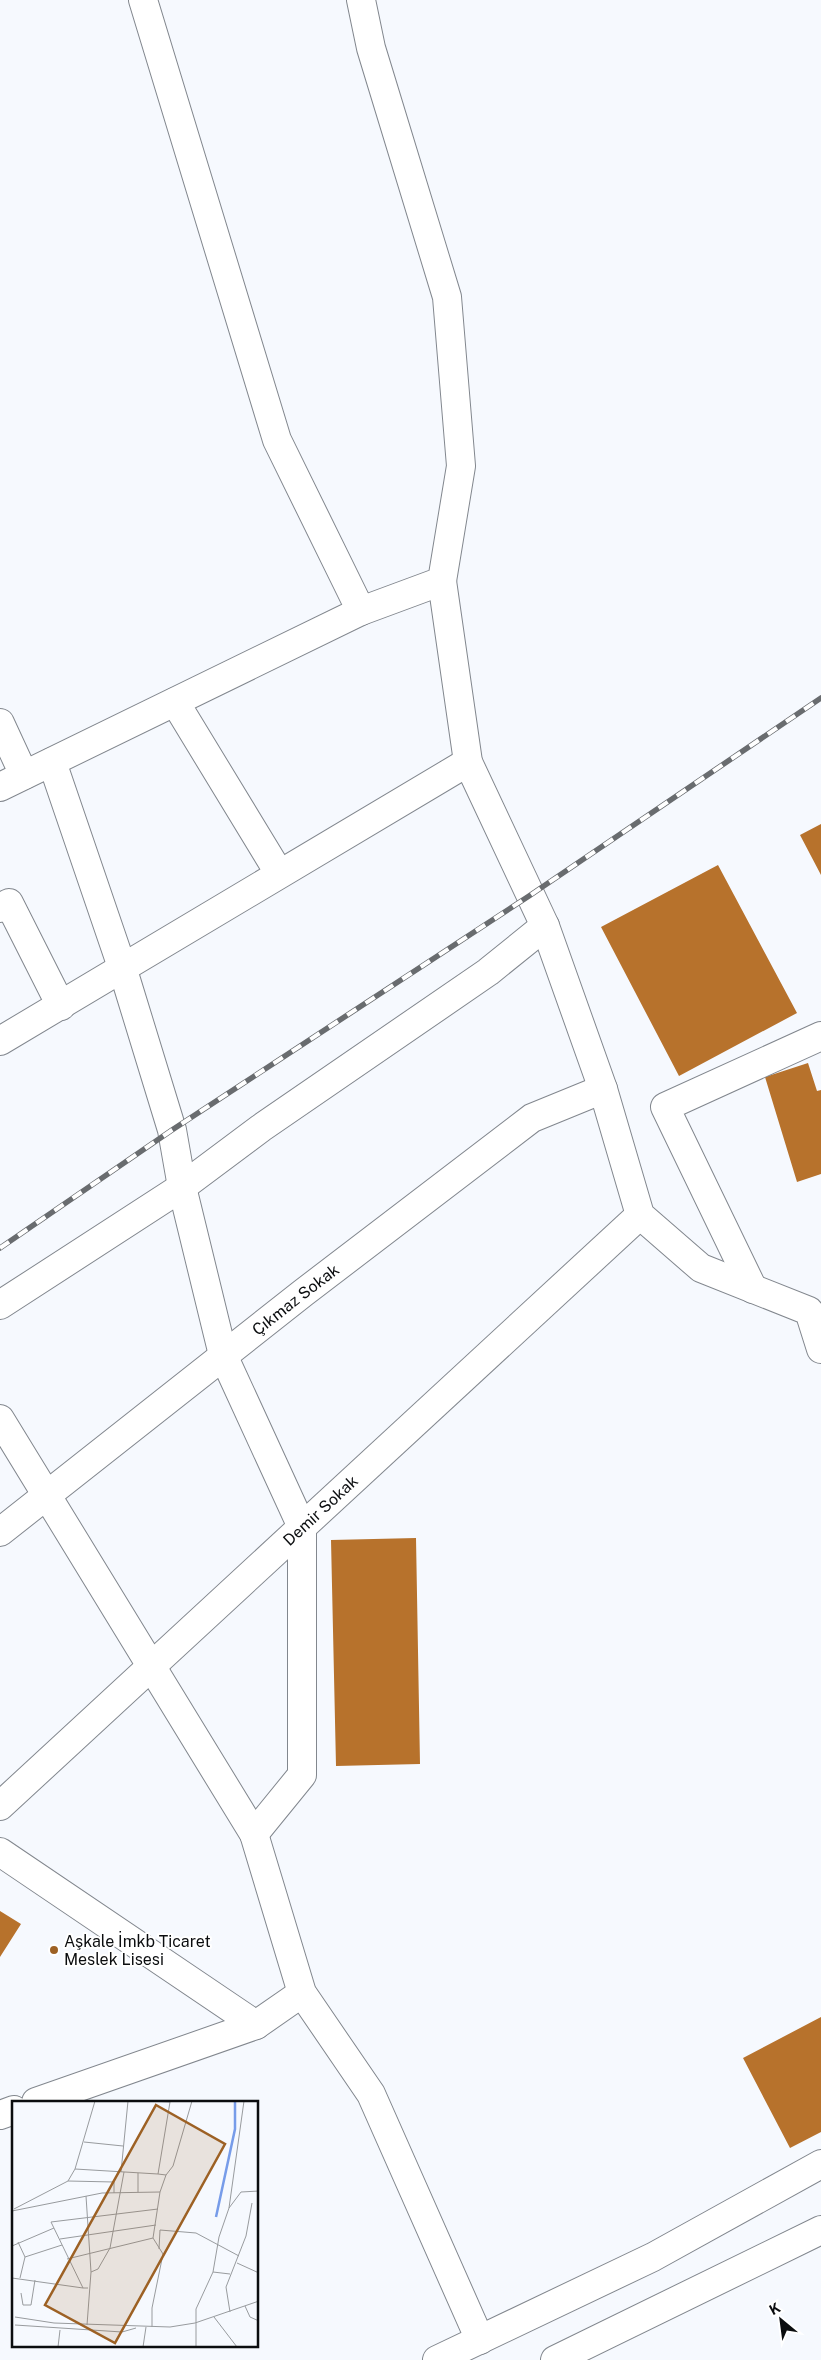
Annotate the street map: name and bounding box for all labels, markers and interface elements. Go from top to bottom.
street label: Çıkmaz Sokak [248,1260,342,1339]
street label: Demir Sokak [279,1471,362,1549]
place label: Aşkale İmkb Ticaret Meslek Lisesi [64,1931,211,1969]
marker: Aşkale İmkb Ticaret Meslek Lisesi [48,1944,60,1956]
inset map [12,2101,259,2348]
north arrow [756,2295,806,2345]
text: K [766,2299,783,2318]

